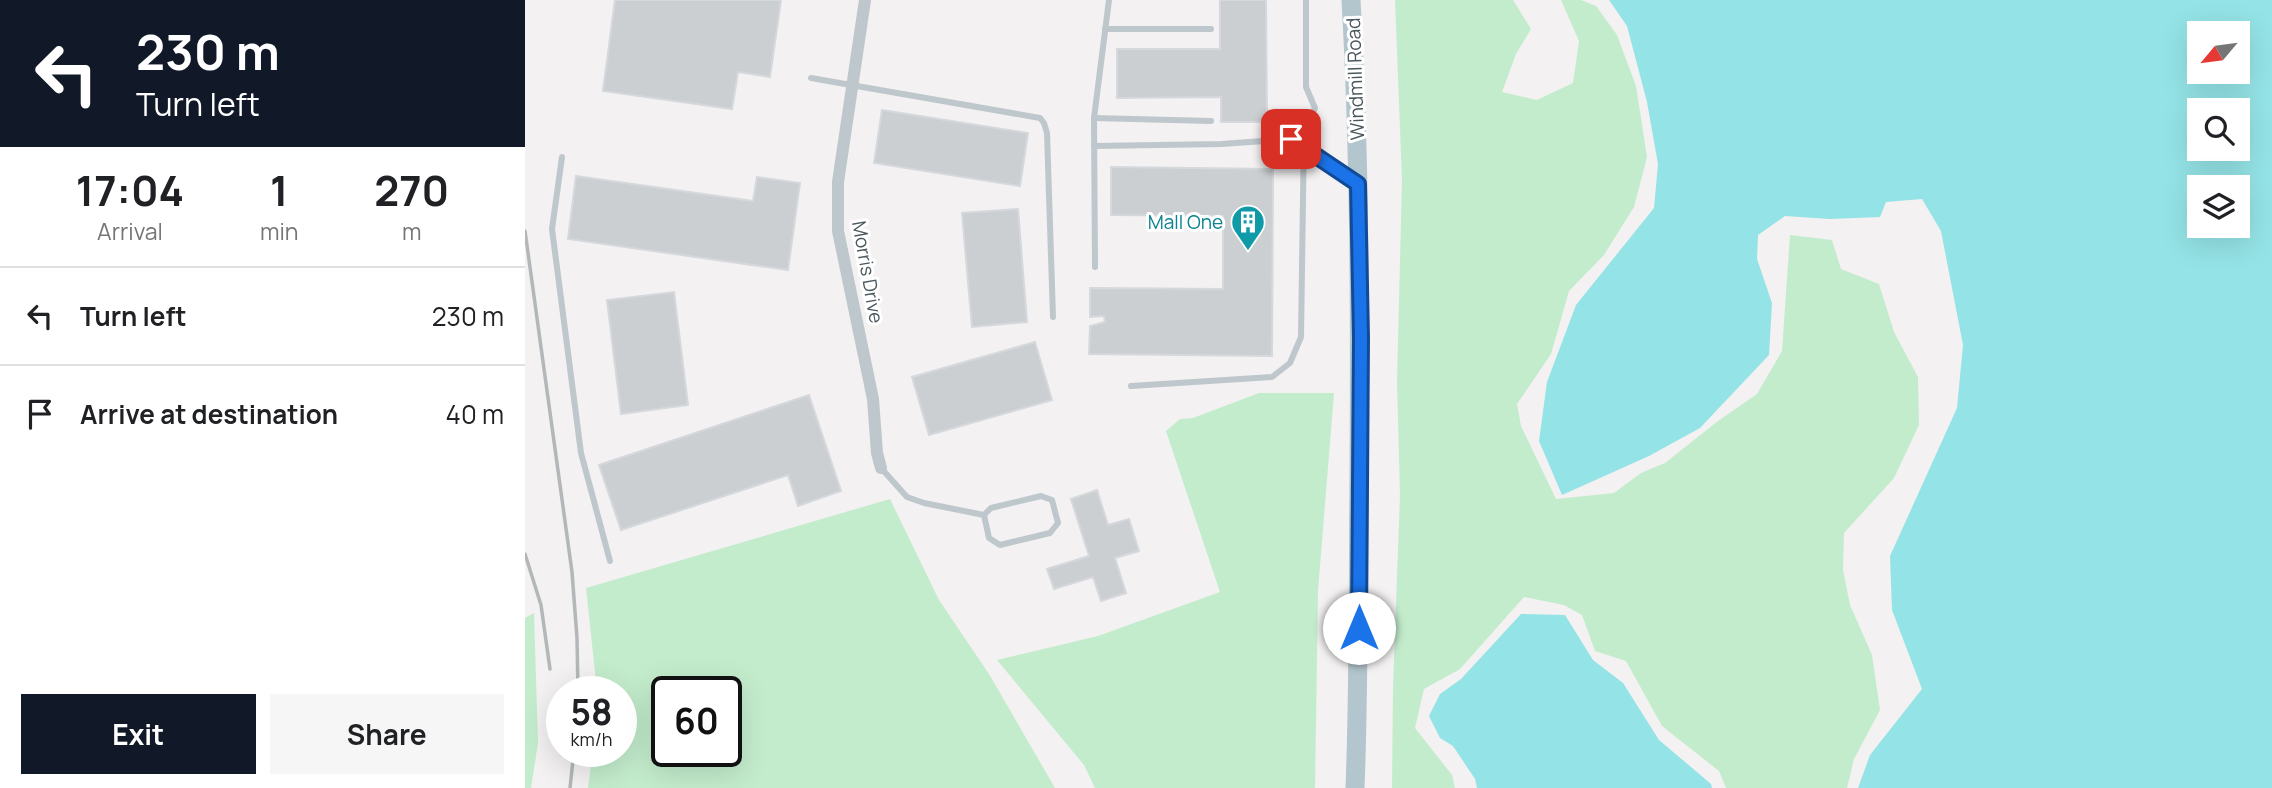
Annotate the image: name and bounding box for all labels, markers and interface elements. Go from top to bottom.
street label: Windmill Road [1340,17,1370,141]
text: 230 m [136,18,280,85]
north arrow [2187,21,2251,84]
map controls [2187,21,2250,238]
icon: left [21,28,112,119]
text: Turn left [136,82,260,126]
button: search [2187,98,2250,161]
pin [1261,109,1321,169]
icon: arrive [1272,120,1310,158]
text: 17:04 [76,161,184,219]
text: 1 [270,161,288,219]
text: 270 [374,161,449,219]
button: layers [2187,175,2250,238]
building icon: Mall One [1229,203,1267,252]
place label: Mall One [1148,209,1223,235]
text: Arrival [97,215,163,247]
text: min [260,215,298,247]
text: m [402,215,421,247]
street label: Morris Drive [846,219,890,325]
icon: left [21,297,59,335]
text: Turn left [80,298,187,334]
text: 230 m [432,298,504,334]
icon: arrive [21,395,59,433]
text: Arrive at destination [80,396,338,432]
text: 40 m [446,396,504,432]
position arrow [1322,591,1396,665]
speed limit sign: 60 [651,676,742,767]
text: 58 [571,688,612,736]
button: Exit [21,694,256,774]
button: Share [270,694,504,774]
text: km/h [571,727,612,751]

